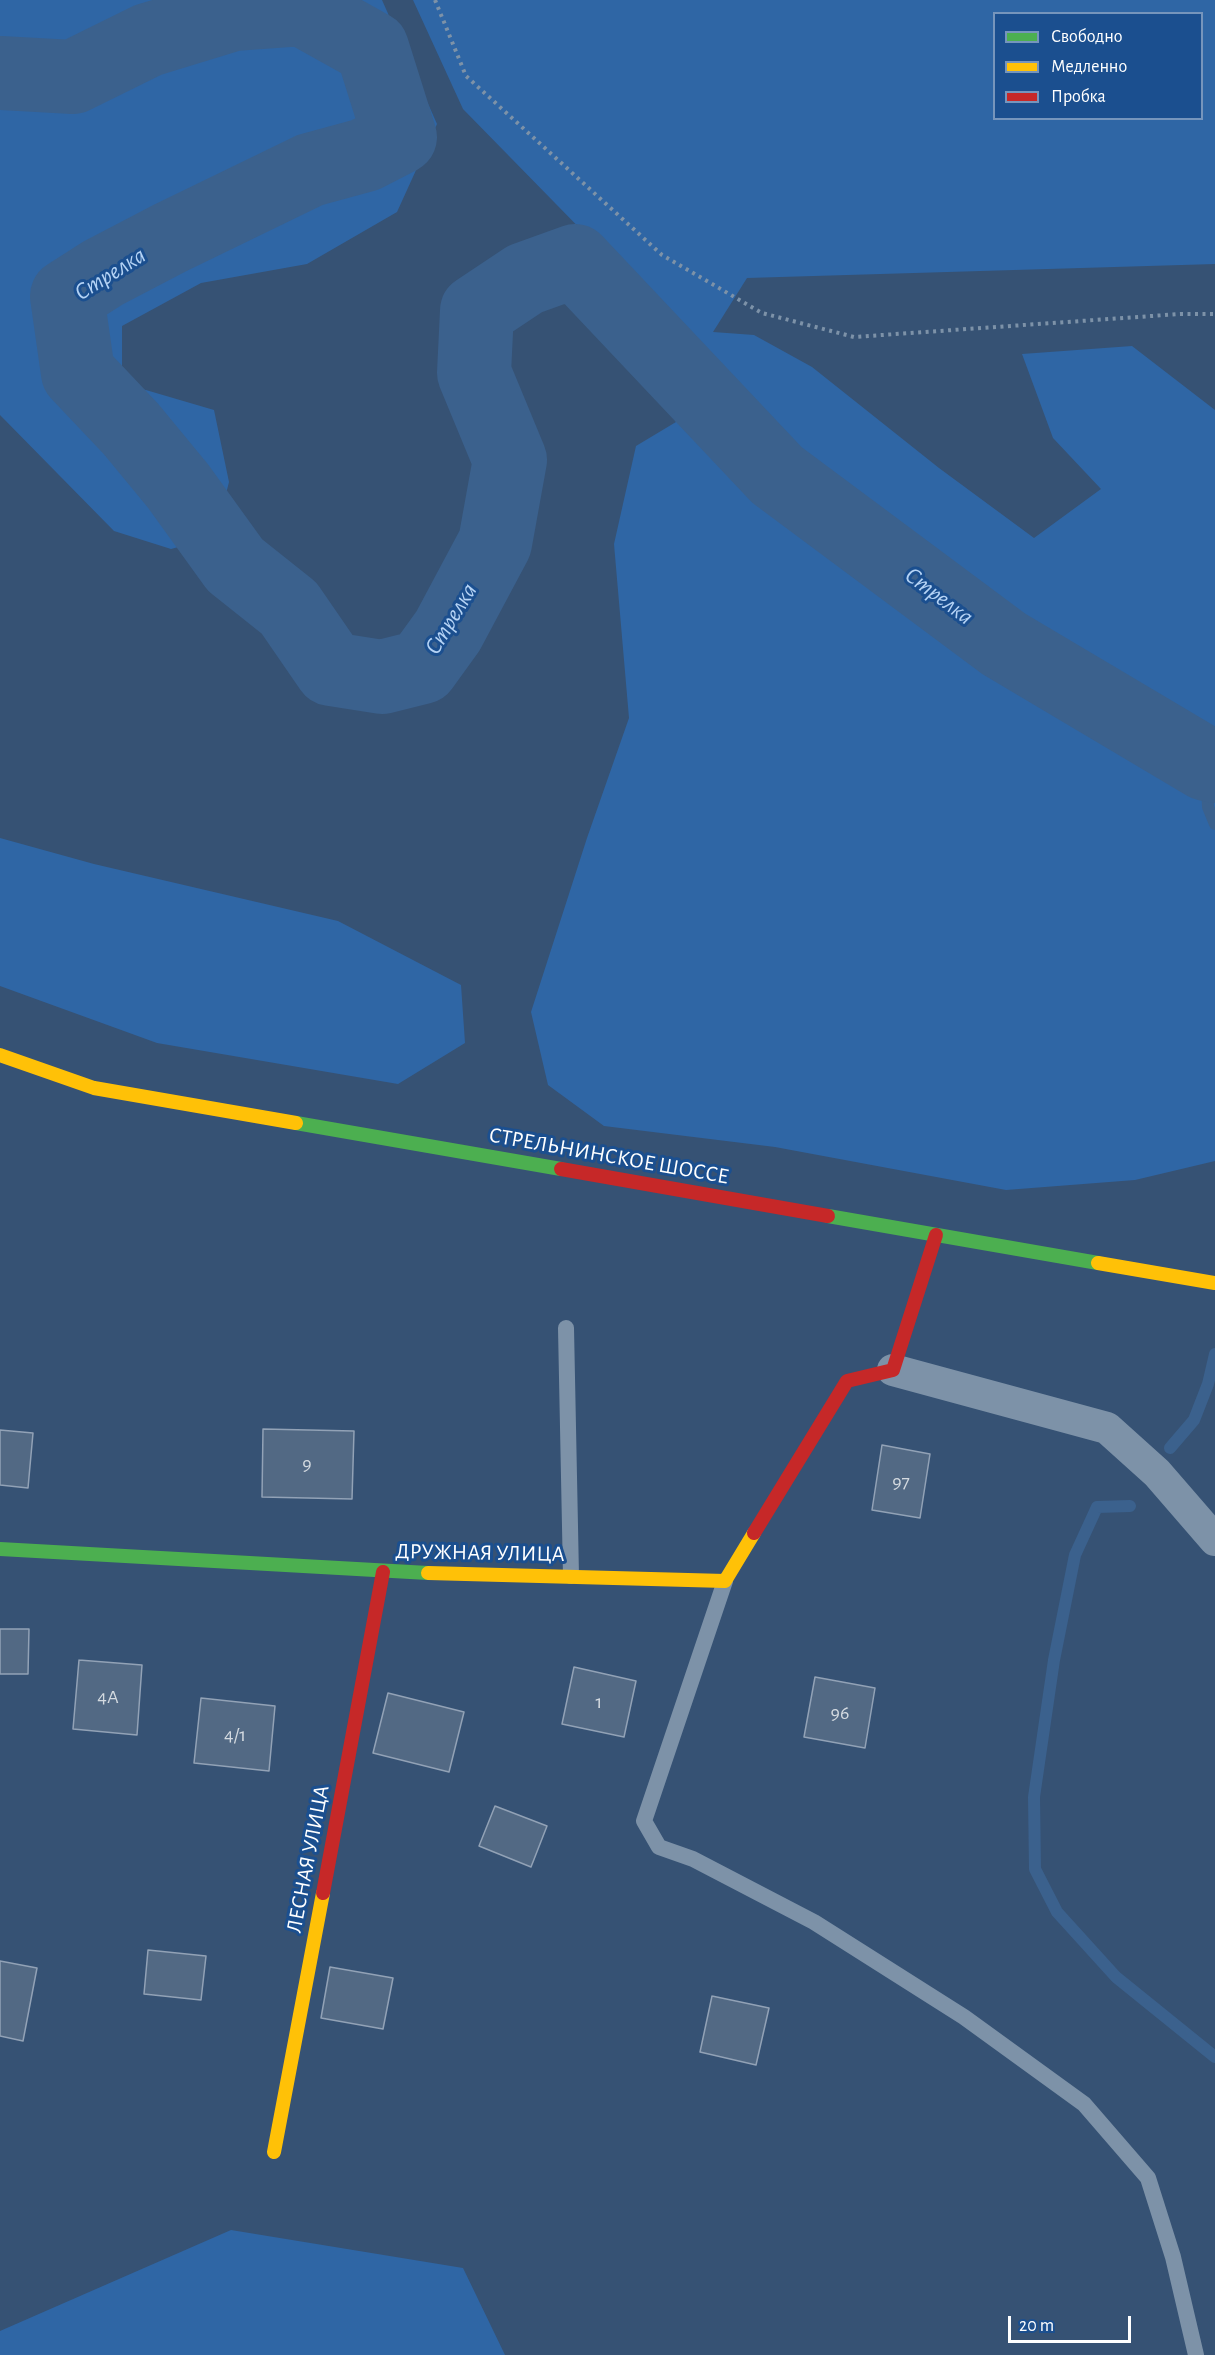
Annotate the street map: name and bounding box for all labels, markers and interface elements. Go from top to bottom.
legend [993,12,1203,120]
text: Свободно [1051,28,1123,46]
text: Медленно [1051,58,1127,76]
text: Пробка [1051,88,1106,106]
water label: Стрелка [69,241,151,307]
water label: Стрелка [899,561,979,631]
water label: Стрелка [418,578,484,660]
street label: СТРЕЛЬНИНСКОЕ ШОССЕ [487,1122,731,1190]
house number: 9 [302,1452,312,1476]
house number: 97 [892,1470,910,1494]
street label: ДРУЖНАЯ УЛИЦА [395,1538,565,1568]
house number: 4А [97,1685,119,1709]
house number: 1 [596,1690,602,1714]
house number: 96 [831,1701,849,1725]
house number: 4/1 [224,1723,246,1747]
street label: ЛЕСНАЯ УЛИЦА [281,1783,335,1935]
scale bar [1011,2304,1134,2342]
text: 20 m [1019,2317,1054,2335]

